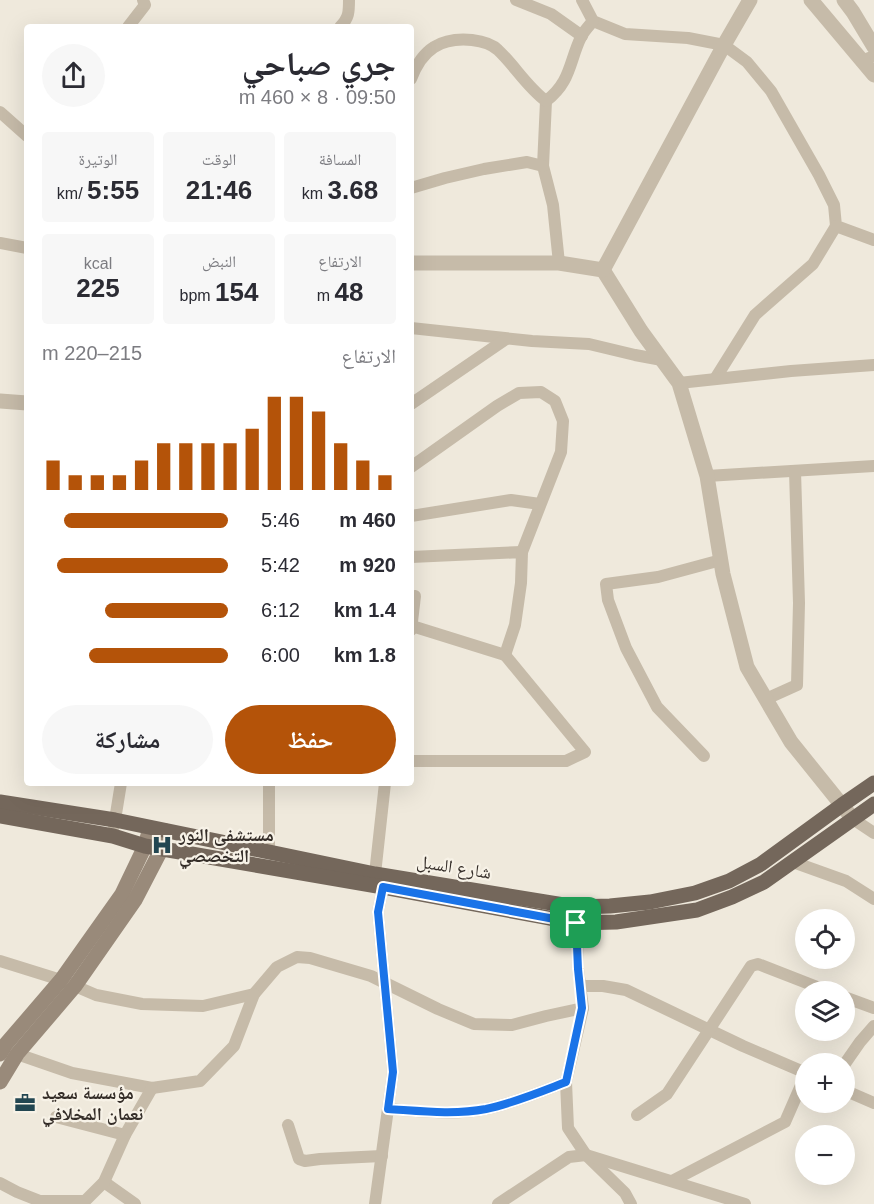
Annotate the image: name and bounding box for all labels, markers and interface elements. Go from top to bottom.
button: share [42,44,105,107]
text: جري صباحي [242,45,396,82]
text: 09:50 · 8 × 460 m [239,86,396,108]
text: الوتيرة [79,151,117,168]
text: الوقت [202,151,236,168]
text: المسافة [319,151,361,168]
text: 5:55 [87,175,139,205]
text: 21:46 [186,175,252,205]
text: 3.68 [328,175,378,205]
text: /km [57,185,87,202]
text: km [302,185,328,202]
text: النبض [202,253,236,270]
text: الارتفاع [318,253,362,270]
text: kcal [84,255,112,272]
text: 225 [76,273,120,303]
text: 154 [215,277,258,307]
text: 48 [334,277,363,307]
text: bpm [180,287,215,304]
text: m [317,287,334,304]
text: 215–220 m [42,342,142,364]
text: الارتفاع [341,345,396,367]
text: 5:46 [261,509,300,531]
text: 460 m [339,509,396,531]
text: 5:42 [261,554,300,576]
text: 920 m [339,554,396,576]
text: 6:12 [261,599,300,621]
text: 1.4 km [334,599,396,621]
text: 6:00 [261,644,300,666]
text: 1.8 km [334,644,396,666]
button: مشاركة [42,705,213,774]
button: حفظ [225,705,396,774]
place label: مستشفى النور التخصصي [178,825,274,870]
hospital icon: مستشفى النور التخصصي [150,833,174,857]
street label: شارع السبل [415,851,493,884]
pin [550,897,601,948]
icon: arrive [559,906,592,939]
map controls [795,909,855,1185]
button: locate [795,909,855,969]
button: layers [795,981,855,1041]
button: + [795,1053,855,1113]
place label: مؤسسة سعيد نعمان المخلافي [42,1083,143,1128]
office icon: مؤسسة سعيد نعمان المخلافي [13,1091,37,1115]
button: − [795,1125,855,1185]

